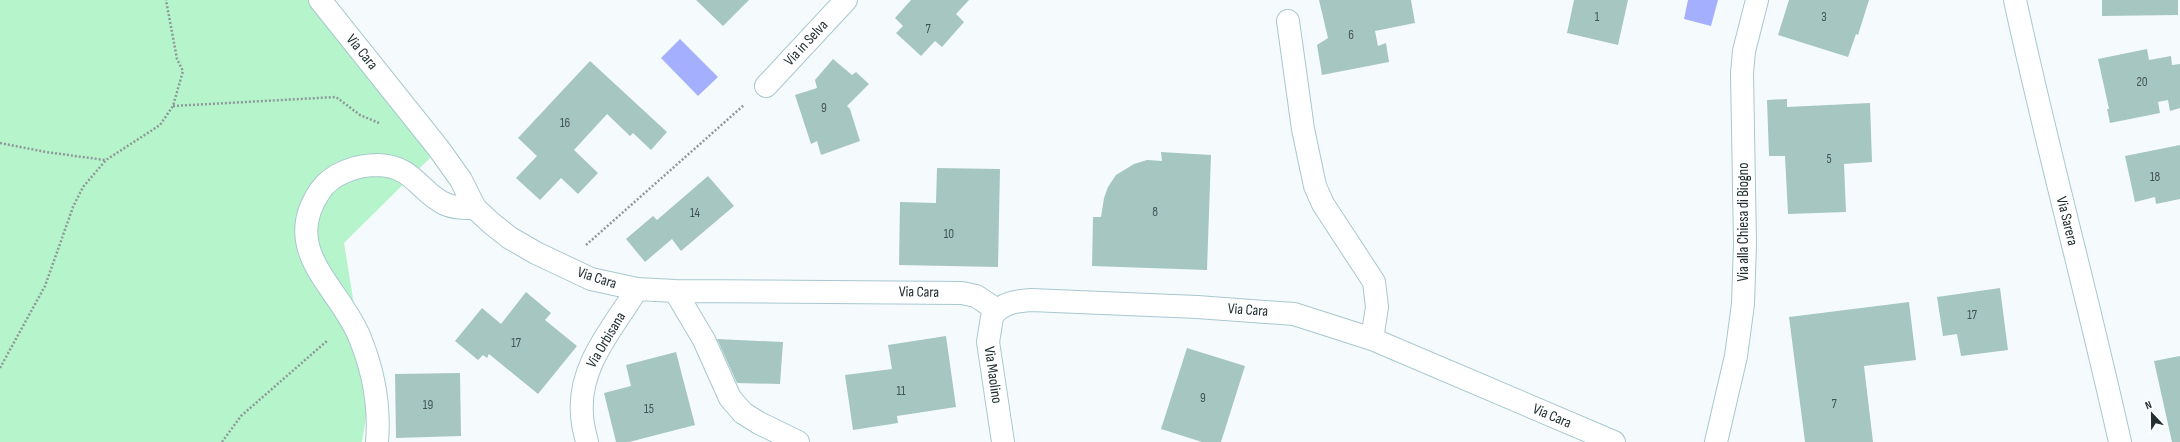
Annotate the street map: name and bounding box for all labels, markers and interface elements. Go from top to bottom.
house number: 1 [1595,9,1600,25]
house number: 3 [1821,9,1827,25]
street label: Via in Selva [780,16,832,70]
house number: 7 [925,21,931,37]
house number: 6 [1348,27,1354,43]
street label: Via Cara [342,30,382,74]
house number: 20 [2136,74,2148,90]
house number: 9 [821,100,827,116]
house number: 16 [560,115,570,131]
house number: 5 [1826,151,1832,167]
street label: Via alla Chiesa di Biogno [1734,163,1753,281]
house number: 18 [2150,169,2160,185]
street label: Via Sarera [2052,195,2082,248]
house number: 8 [1152,204,1158,220]
house number: 14 [690,205,701,221]
house number: 10 [944,226,954,242]
street label: Via Cara [575,263,619,293]
street label: Via Cara [899,282,940,302]
street label: Via Cara [1227,299,1269,321]
house number: 17 [1967,307,1978,323]
street label: Via Orbisana [582,308,630,371]
house number: 17 [511,335,522,351]
street label: Via Maolino [980,345,1006,405]
house number: 11 [896,383,906,399]
house number: 9 [1200,390,1206,406]
north arrow [2132,394,2172,434]
house number: 7 [1831,396,1837,412]
house number: 19 [423,397,433,413]
text: N [2143,398,2154,412]
street label: Via Cara [1530,399,1574,433]
house number: 15 [644,401,654,417]

